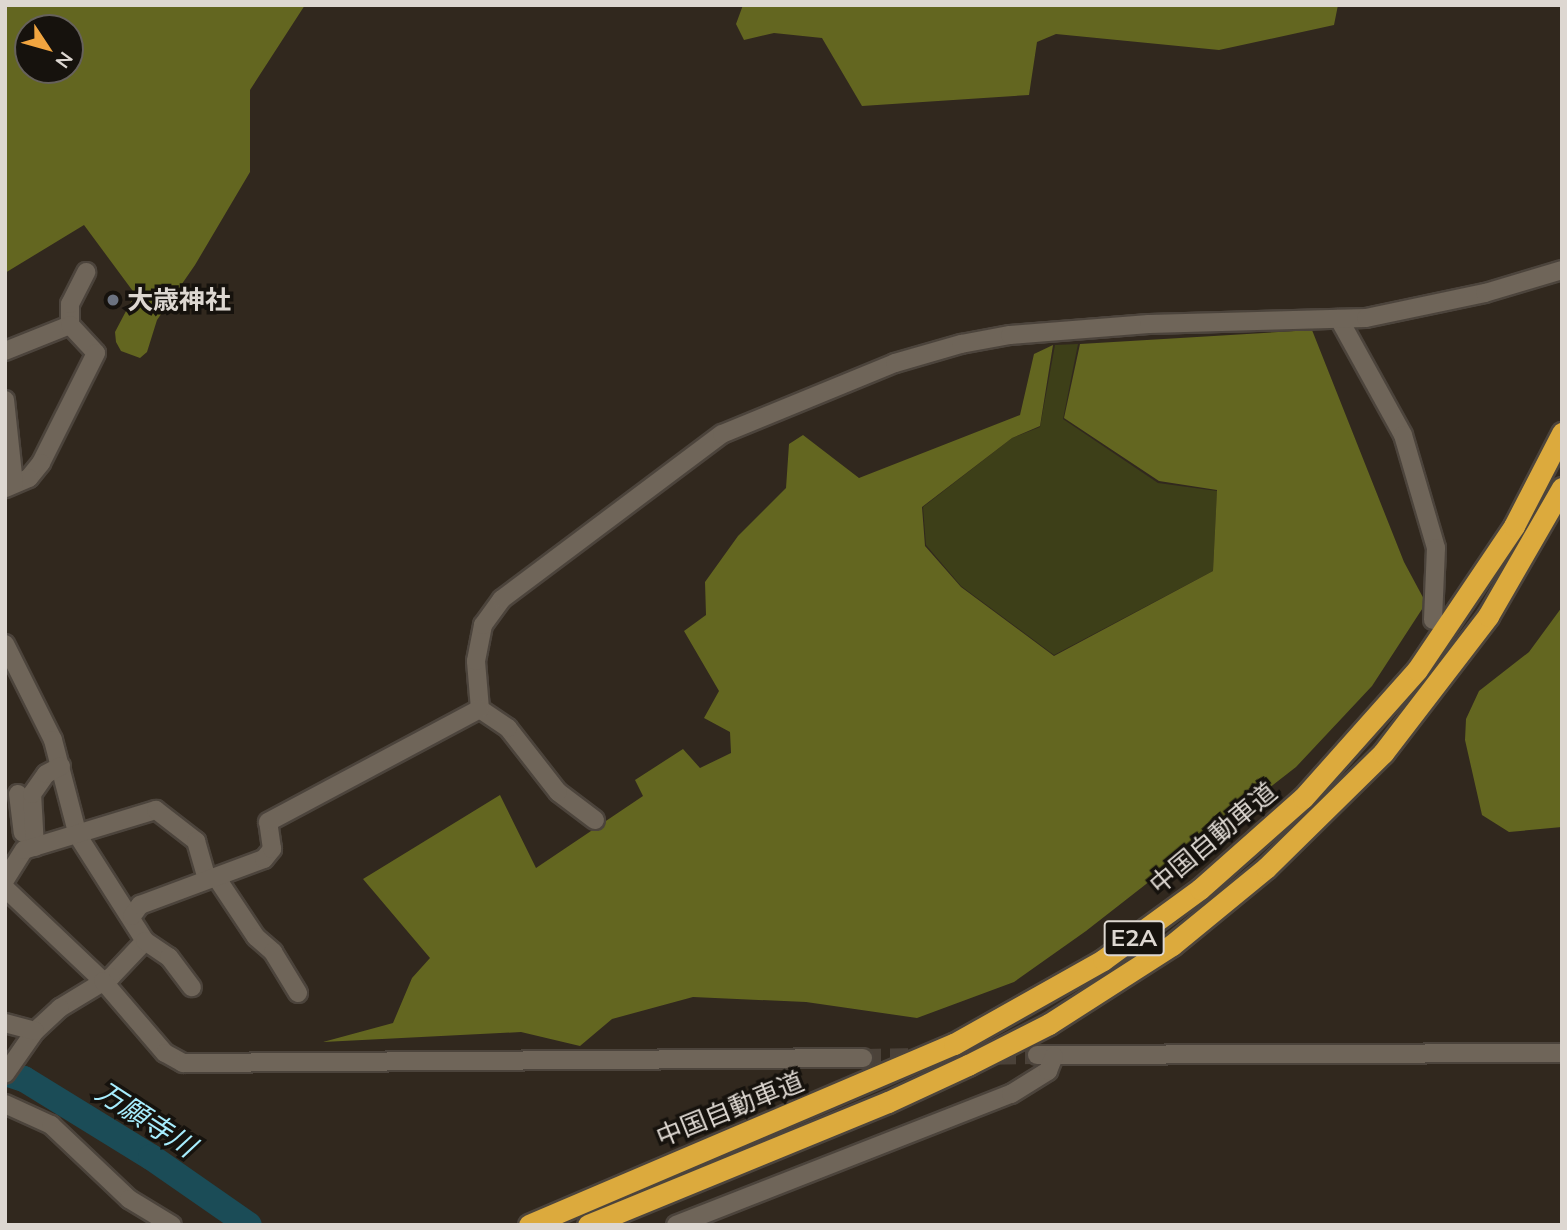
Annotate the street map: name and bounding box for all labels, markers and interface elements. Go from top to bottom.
north arrow [14,14,84,84]
text: N [50,47,78,73]
place label: 大歳神社 [127,284,231,316]
marker: 大歳神社 [105,292,121,308]
street label: 中国自動車道 [1143,776,1283,900]
road number: E2A [1102,918,1166,958]
street label: 中国自動車道 [652,1065,808,1153]
water label: 万願寺川 [90,1074,202,1164]

